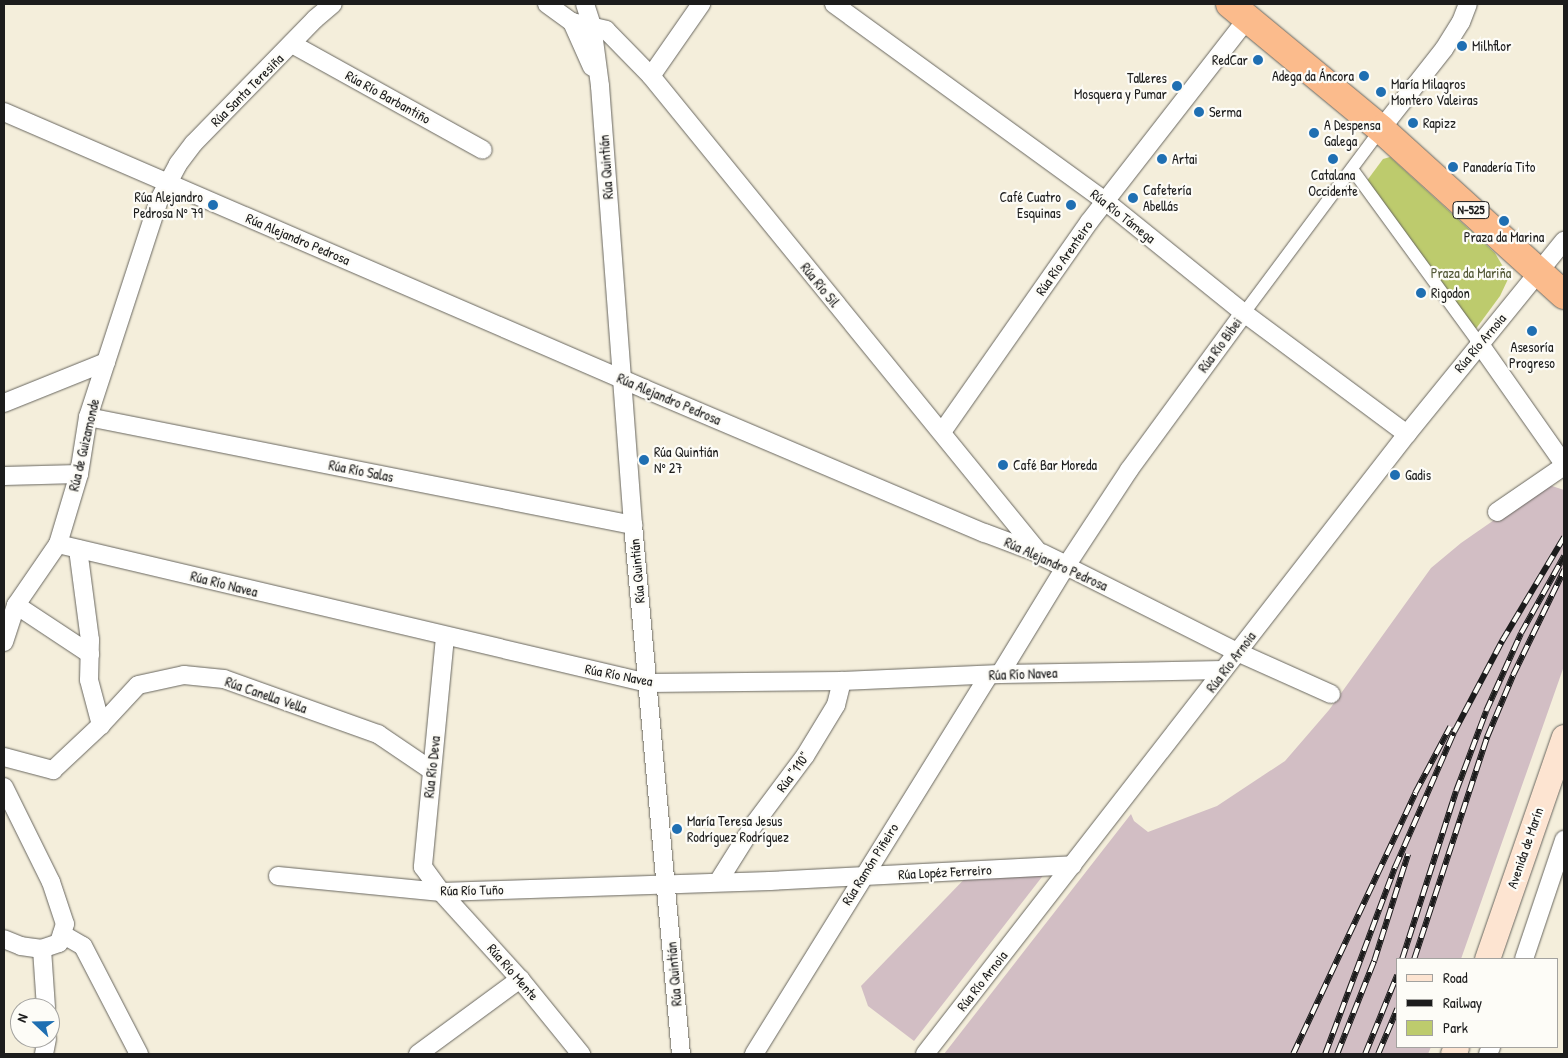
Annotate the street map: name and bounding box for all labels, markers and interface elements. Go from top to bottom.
place label: Milhflor [1472,38,1511,54]
marker: Milhflor [1456,40,1468,52]
street label: Rúa Santa Teresiña [207,50,287,130]
place label: RedCar [1212,52,1248,68]
marker: RedCar [1252,54,1264,66]
street label: Rúa Río Barbantiño [343,67,433,127]
place label: Adega da Áncora [1272,68,1354,84]
place label: Talleres Mosquera y Pumar [1074,70,1167,102]
marker: Adega da Áncora [1358,70,1370,82]
place label: María Milagros Montero Valeiras [1391,76,1478,108]
marker: Talleres Mosquera y Pumar [1171,80,1183,92]
marker: María Milagros Montero Valeiras [1375,86,1387,98]
place label: Serma [1209,104,1241,120]
marker: Serma [1193,106,1205,118]
place label: Rapizz [1423,115,1456,131]
place label: A Despensa Galega [1324,117,1380,150]
marker: Rapizz [1407,117,1419,129]
marker: A Despensa Galega [1308,127,1320,139]
street label: Rúa Quintián [595,134,617,200]
place label: Artai [1172,151,1198,167]
marker: Artai [1156,153,1168,165]
marker: Catalana Occidente [1327,153,1339,165]
place label: Panadería Tito [1463,159,1535,175]
marker: Panadería Tito [1447,161,1459,173]
place label: Catalana Occidente [1308,167,1358,200]
place label: Cafetería Abellás [1143,182,1191,214]
street label: Rúa Río Támega [1087,185,1159,247]
place label: Rúa Alejandro Pedrosa Nº 79 [133,189,203,222]
place label: Café Cuatro Esquinas [999,189,1061,222]
marker: Cafetería Abellás [1127,192,1139,204]
marker: Rúa Alejandro Pedrosa Nº 79 [207,199,219,211]
marker: Café Cuatro Esquinas [1065,199,1077,211]
road number: N-525 [1452,200,1490,220]
street label: Rúa Alejandro Pedrosa [243,210,353,268]
marker: Praza da Marina [1498,215,1510,227]
street label: Rúa Río Arenteiro [1032,217,1096,299]
place label: Praza da Marina [1464,229,1544,245]
street label: Rúa Río Sil [797,259,843,311]
park label: Praza da Mariña [1431,265,1511,281]
place label: Rigodon [1431,285,1470,301]
marker: Rigodon [1415,287,1427,299]
street label: Rúa Río Arnoia [1450,310,1510,376]
street label: Rúa Río Bibei [1194,314,1246,376]
marker: Asesoría Progreso [1526,325,1538,337]
place label: Asesoría Progreso [1509,339,1555,372]
street label: Rúa Alejandro Pedrosa [614,370,724,428]
street label: Rúa de Guizamonde [65,397,103,493]
place label: Rúa Quintián Nº 27 [654,444,719,477]
marker: Rúa Quintián Nº 27 [638,454,650,466]
street label: Rúa Río Salas [327,457,395,485]
place label: Café Bar Moreda [1013,457,1097,473]
marker: Café Bar Moreda [997,459,1009,471]
place label: Gadis [1405,467,1431,483]
marker: Gadis [1389,469,1401,481]
street label: Rúa Alejandro Pedrosa [1002,534,1110,594]
street label: Rúa Quintián [626,538,648,604]
street label: Rúa Río Navea [189,568,259,600]
street label: Rúa Río Arnoia [1203,628,1259,696]
street label: Rúa Río Navea [584,660,654,690]
street label: Rúa Río Navea [988,664,1058,684]
street label: Rúa Canella Vella [223,673,309,717]
street label: Rúa Río Deva [420,735,444,799]
street label: Rúa "110" [773,749,813,795]
street label: Avenida de Marín [1503,805,1547,891]
place label: María Teresa Jesus Rodríguez Rodríguez [687,813,789,846]
street label: Rúa Ramón Piñeiro [838,820,902,908]
marker: María Teresa Jesus Rodríguez Rodríguez [671,823,683,835]
street label: Rúa Lopéz Ferreiro [898,861,992,883]
street label: Rúa Río Tuño [440,881,504,899]
street label: Rúa Río Mente [484,940,542,1004]
street label: Rúa Quintián [663,941,685,1007]
street label: Rúa Río Arnoia [953,948,1011,1014]
legend [1396,958,1558,1048]
text: Road [1443,967,1468,988]
text: Railway [1443,992,1482,1013]
north arrow [10,998,60,1048]
text: N [11,1011,32,1025]
text: Park [1443,1017,1468,1038]

